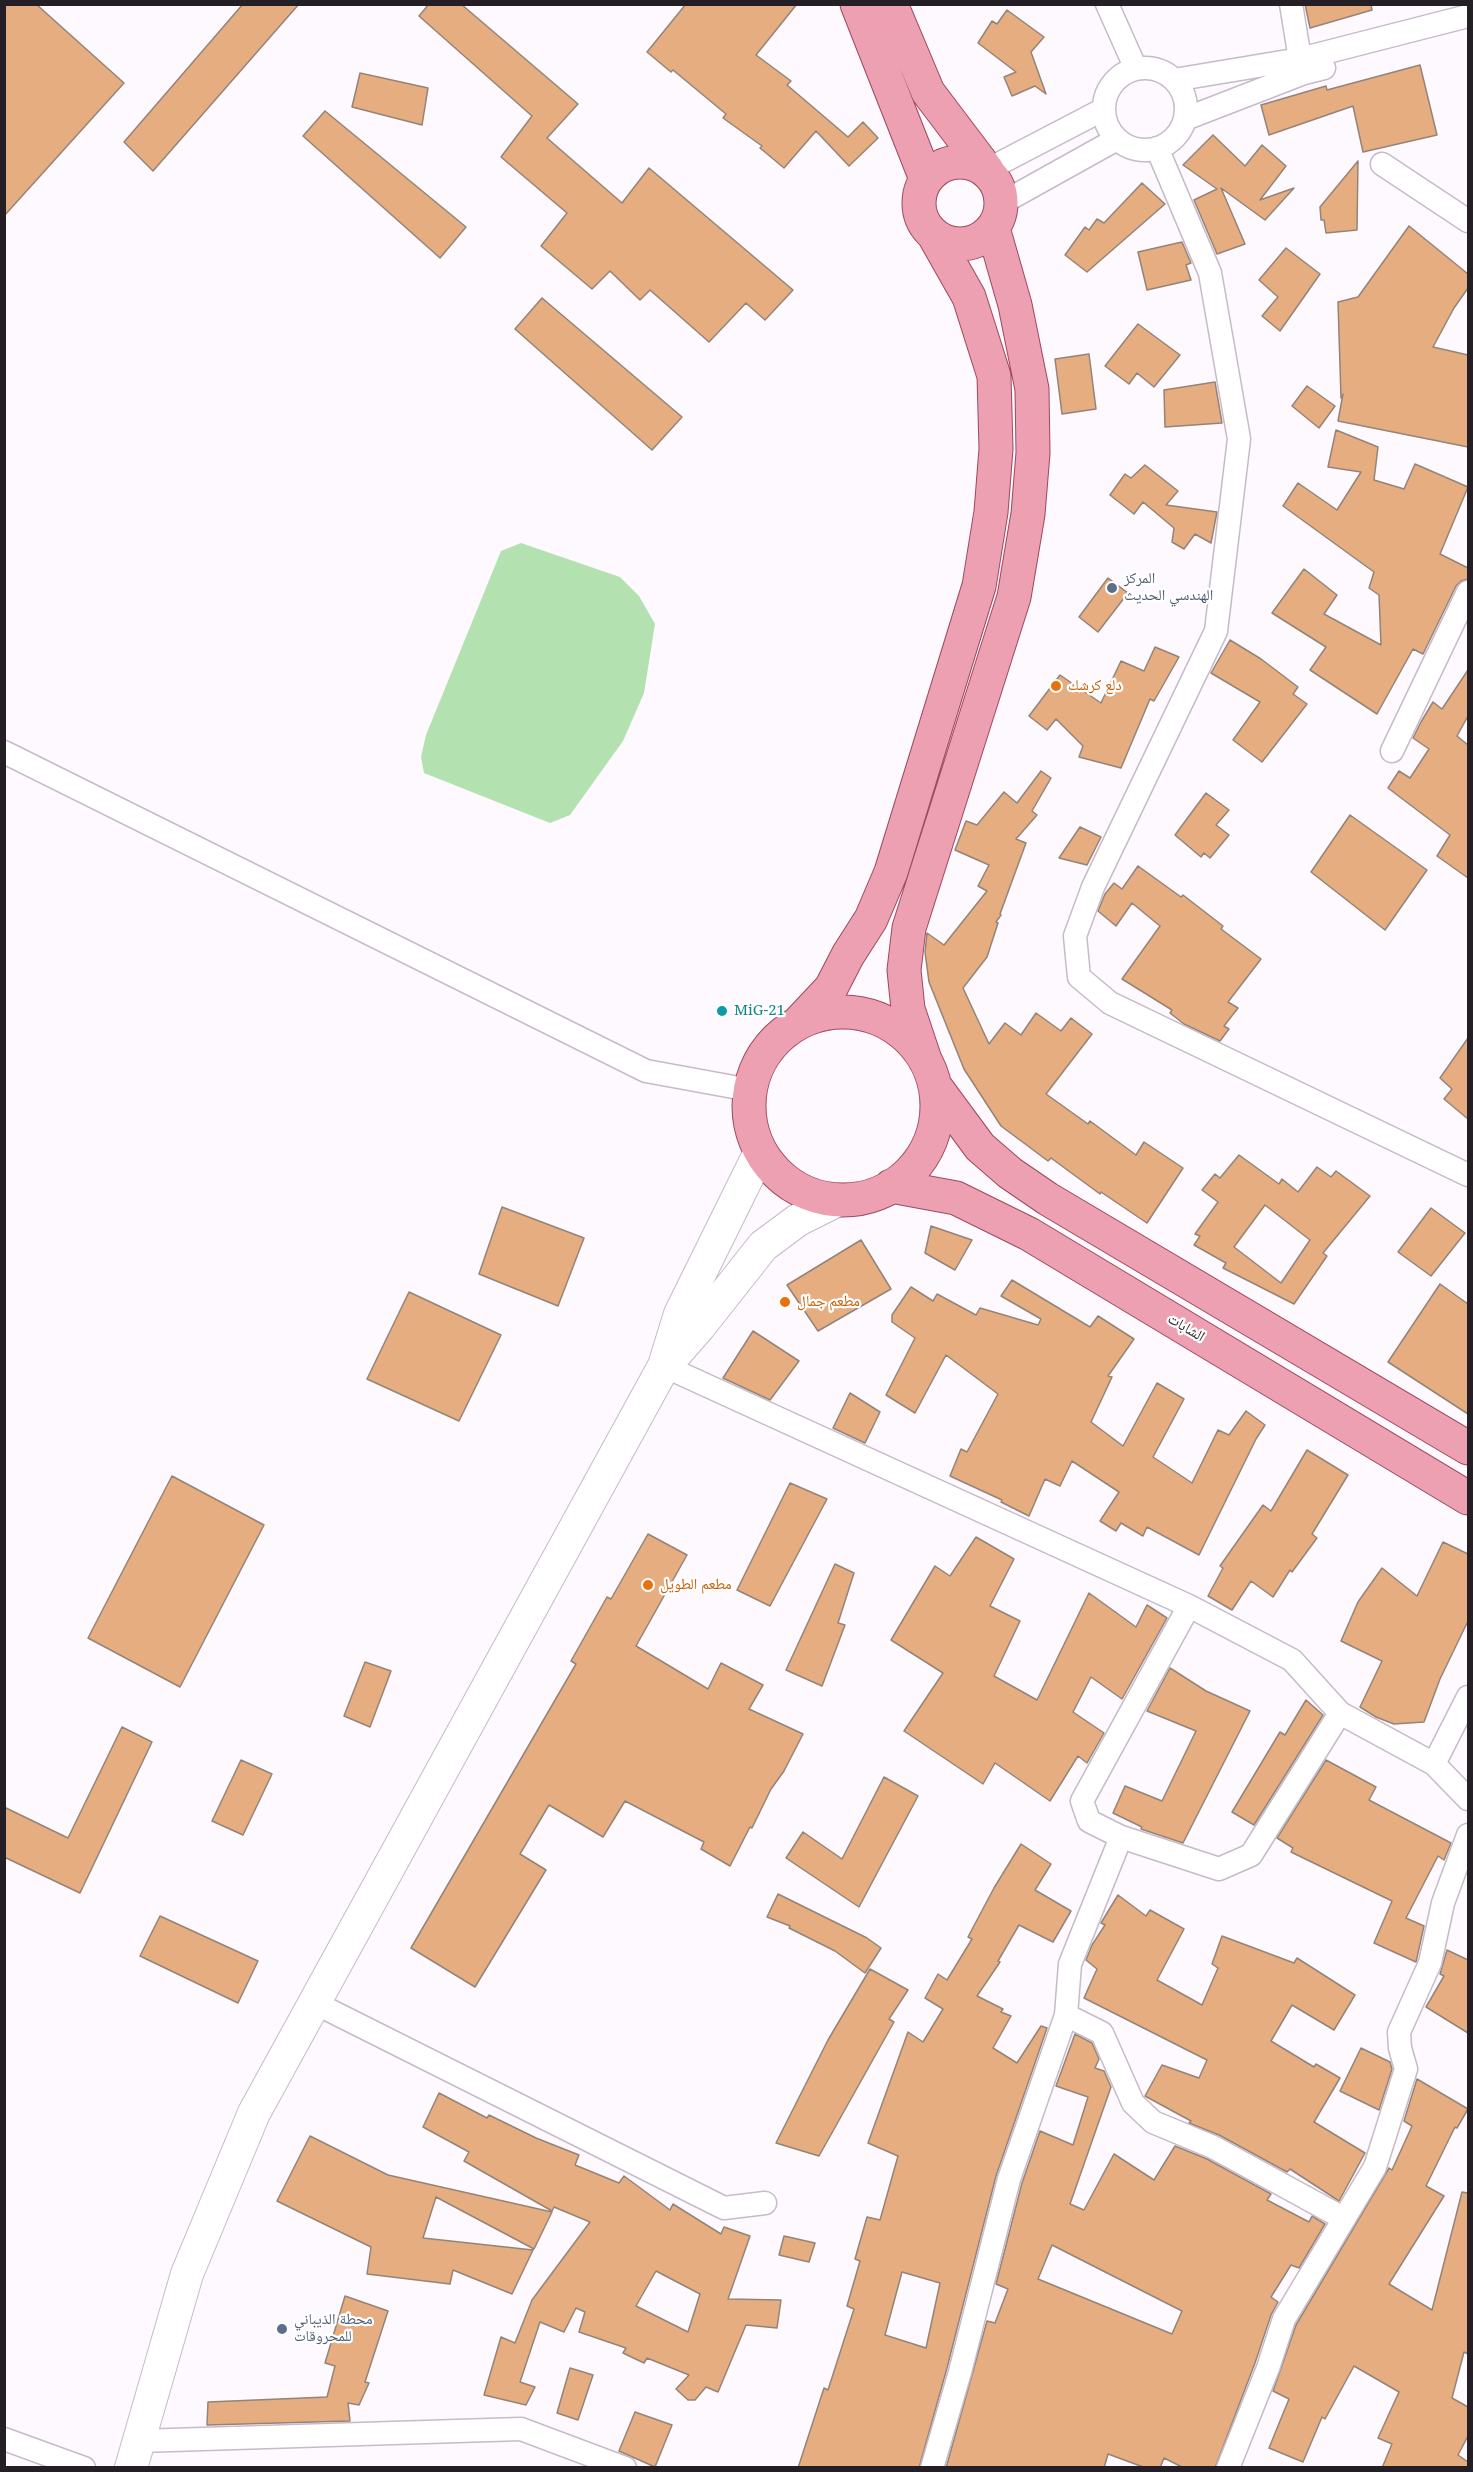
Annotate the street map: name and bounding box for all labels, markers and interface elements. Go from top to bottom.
place label: المركز الهندسي الحديث [1124,570,1213,605]
marker: المركز الهندسي الحديث [1105,581,1119,595]
place label: دلع كرشك [1068,677,1122,695]
marker: دلع كرشك [1049,679,1063,693]
place label: MiG-21 [734,1002,785,1020]
marker: MiG-21 [715,1004,729,1018]
place label: مطعم جمال [797,1293,860,1311]
marker: مطعم جمال [778,1295,792,1309]
street label: الشابات [1164,1310,1208,1346]
place label: مطعم الطويل [660,1576,732,1594]
marker: مطعم الطويل [641,1578,655,1592]
place label: محطة الذيباني للمحروقات [294,2311,373,2346]
marker: محطة الذيباني للمحروقات [275,2322,289,2336]

